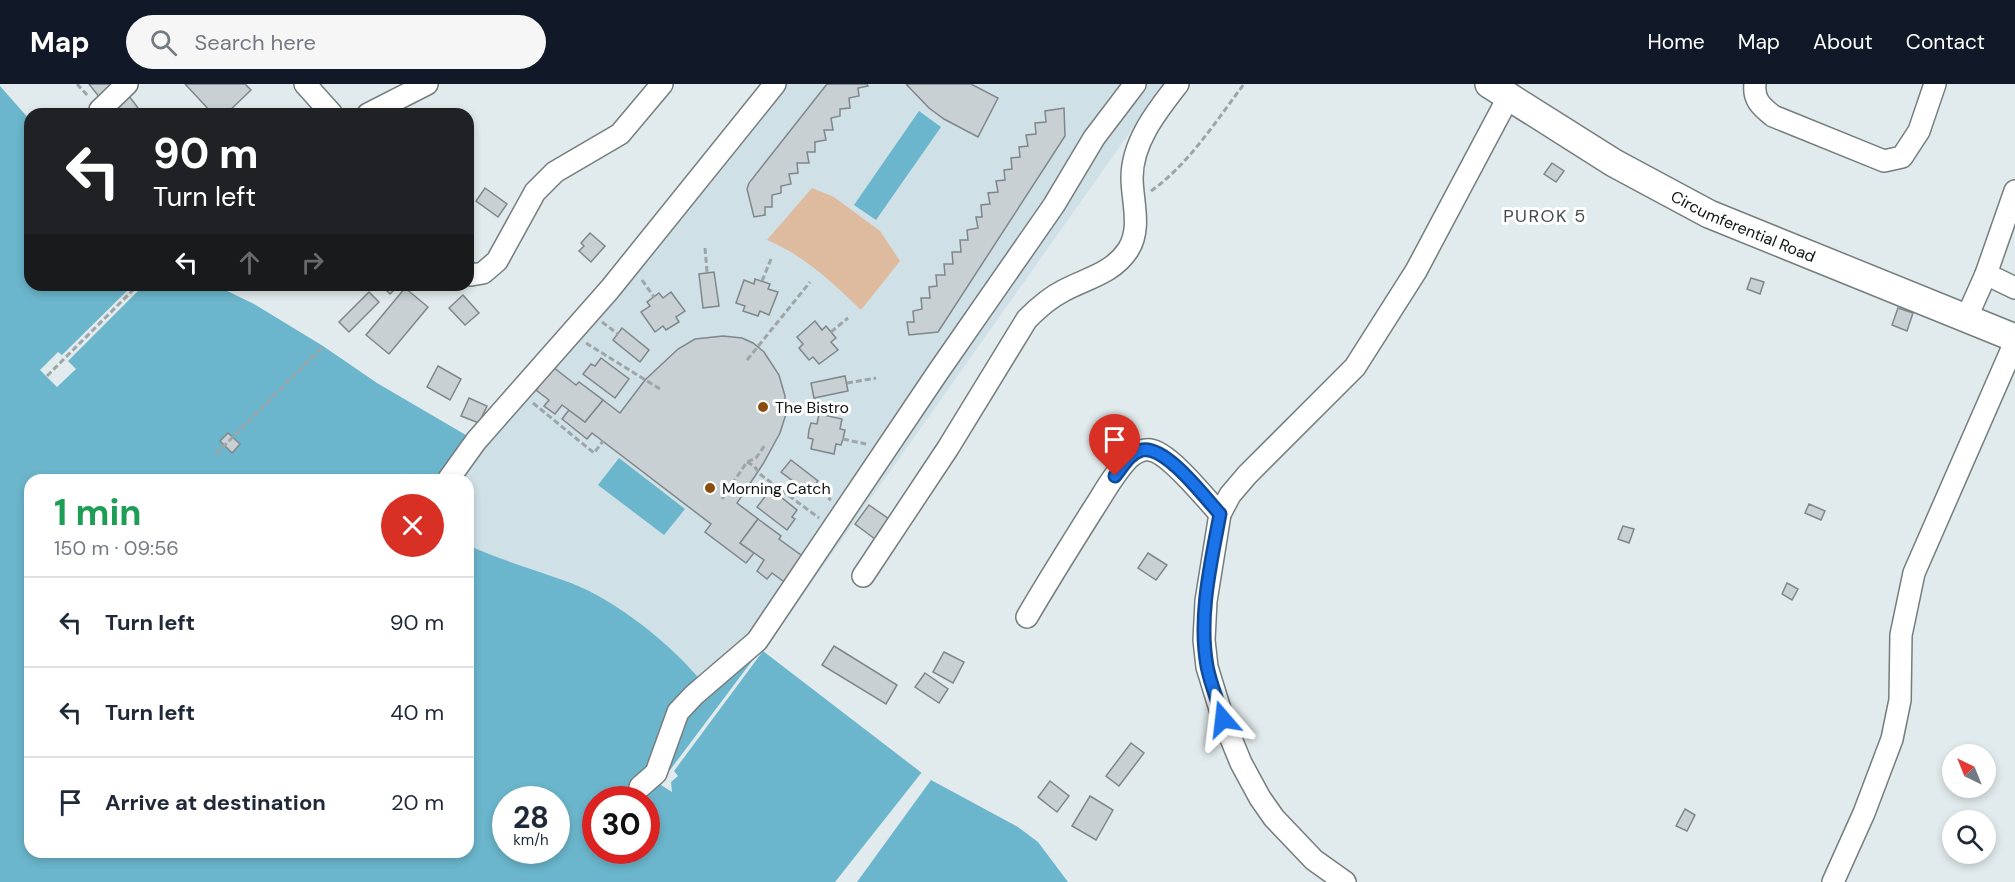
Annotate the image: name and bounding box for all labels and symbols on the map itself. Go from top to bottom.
street label: Circumferential Road [1667,185,1819,267]
district label: PUROK 5 [1503,204,1587,228]
place label: The Bistro [775,397,849,418]
marker: The Bistro [756,400,770,414]
pin [1089,414,1140,476]
place label: Morning Catch [722,478,831,499]
marker: Morning Catch [703,481,717,495]
position arrow [1191,687,1255,751]
north arrow [1942,744,1996,798]
speed limit sign: 30 [582,786,660,864]

